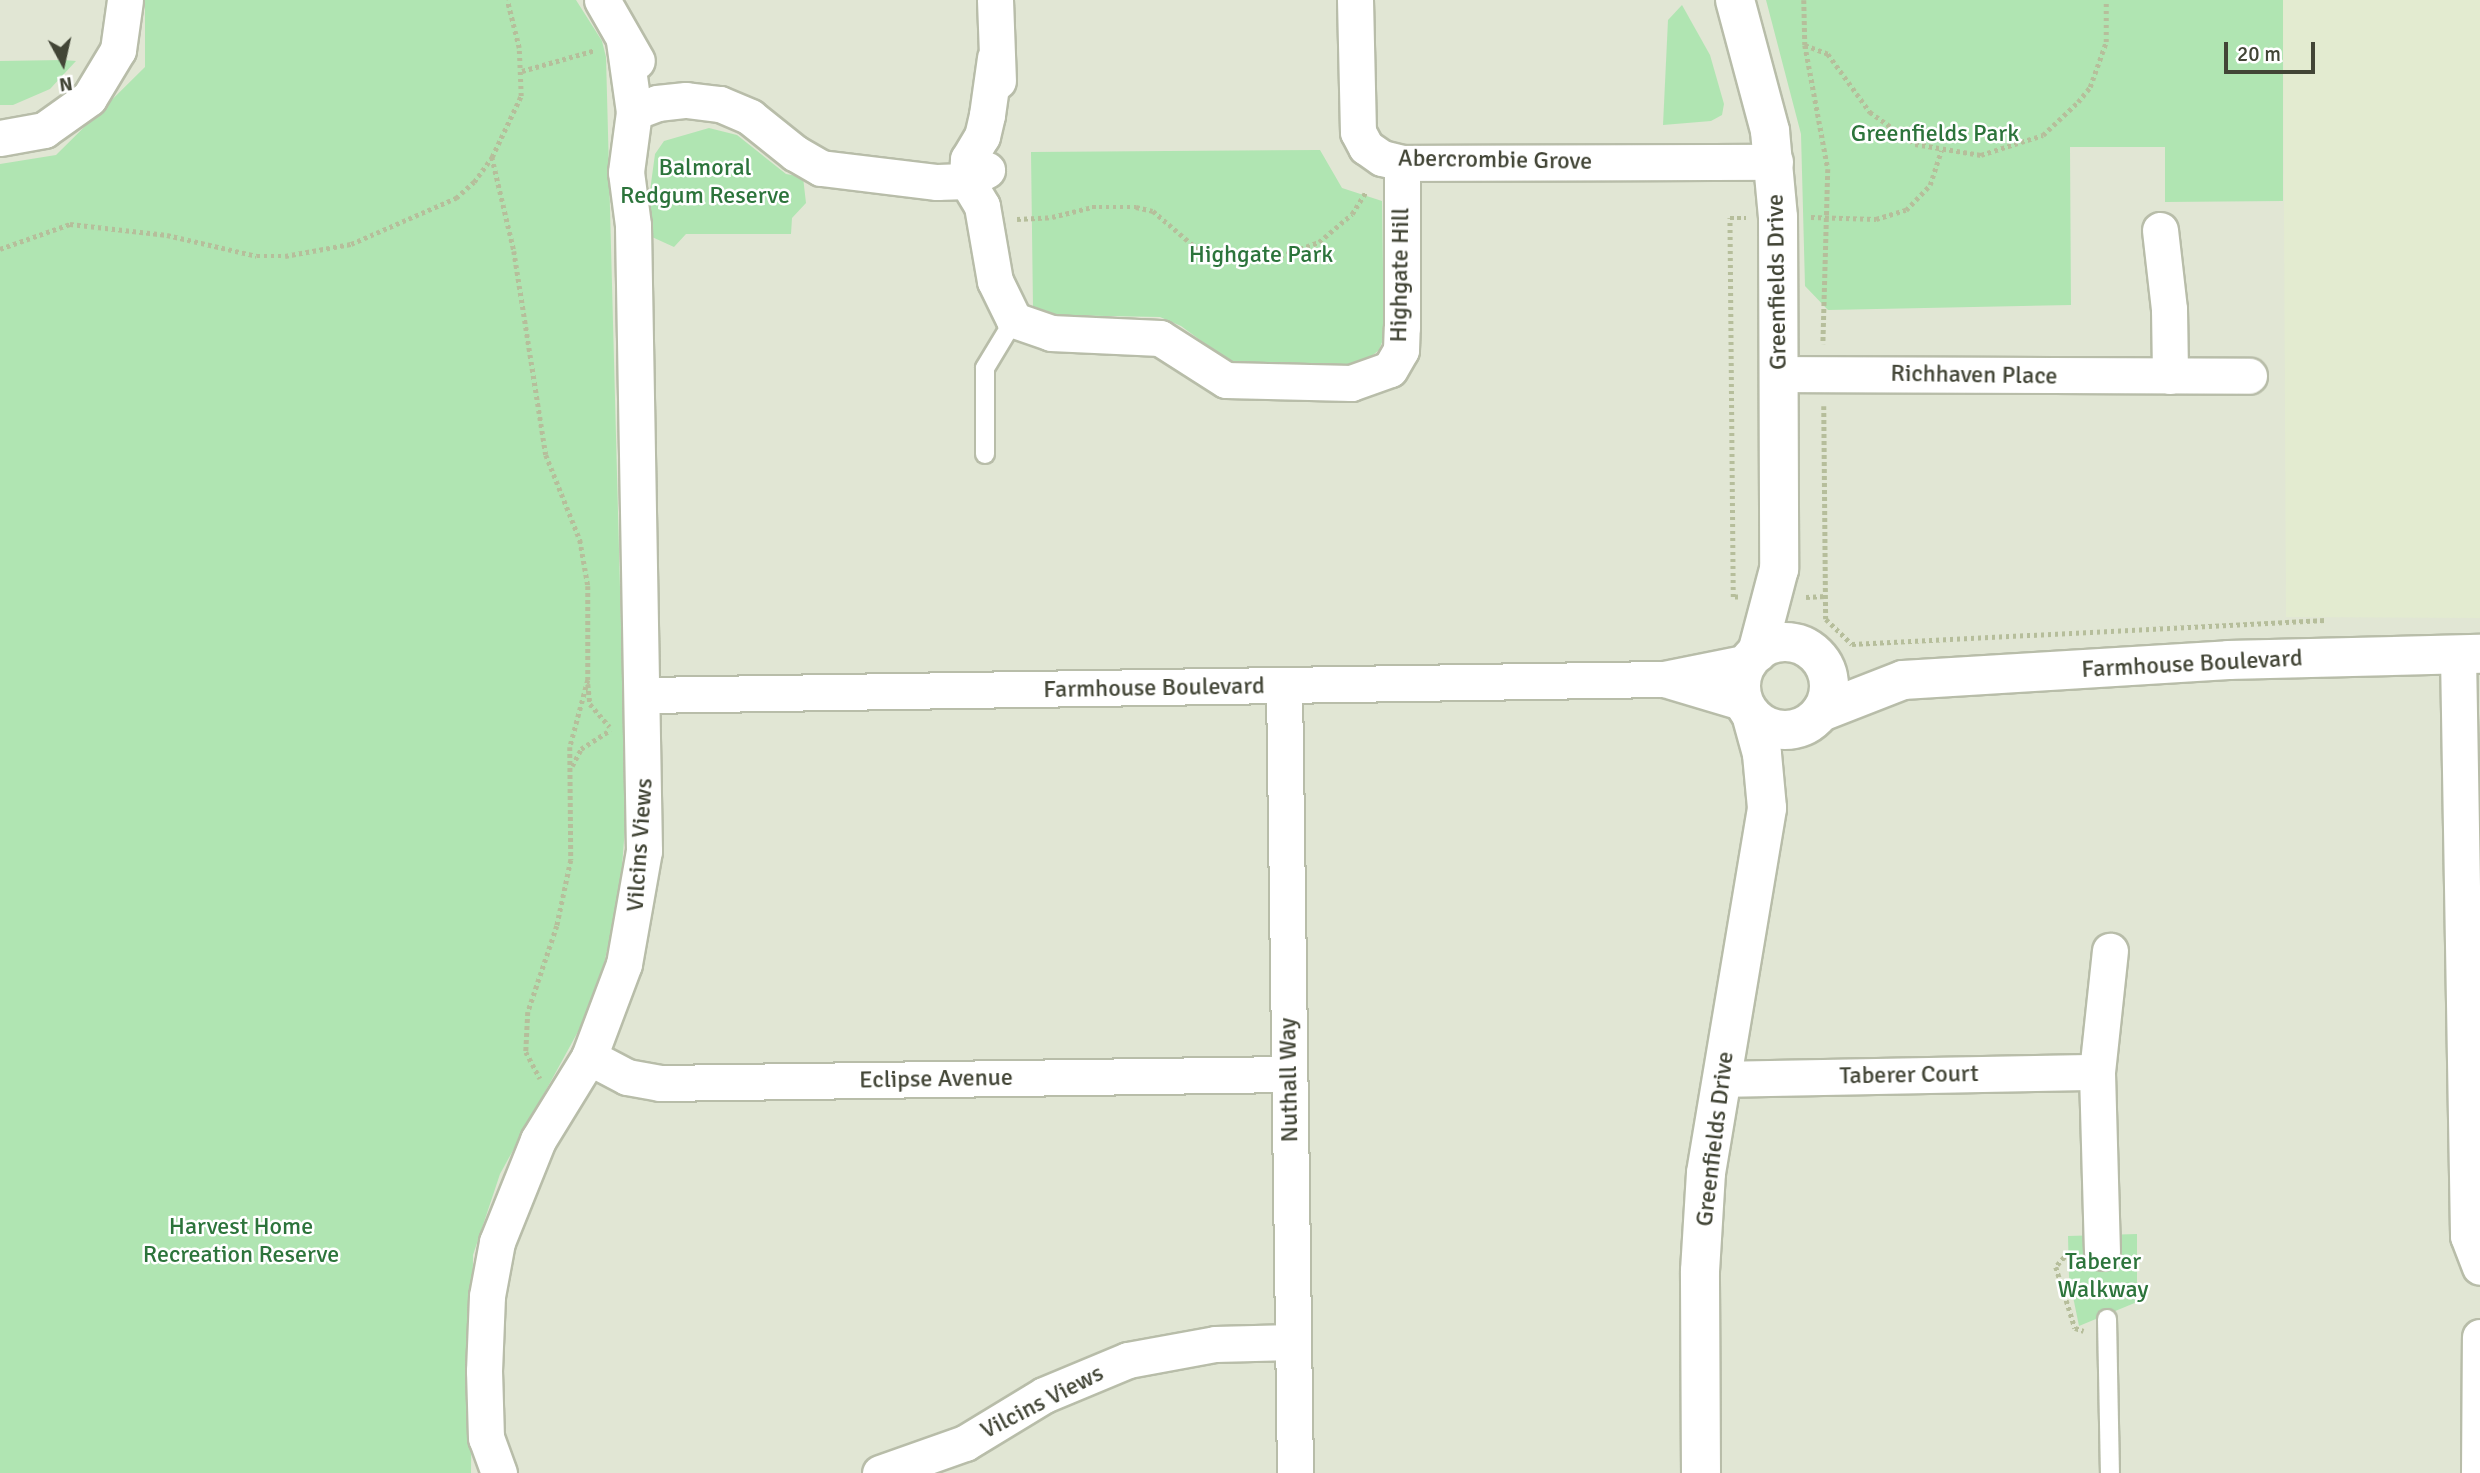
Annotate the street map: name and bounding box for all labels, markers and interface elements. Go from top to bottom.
north arrow [28,28,98,98]
scale bar [2228,28,2319,72]
text: 20 m [2237,41,2281,67]
text: N [58,71,74,97]
park label: Greenfields Park [1851,120,2019,148]
street label: Abercrombie Grove [1398,144,1592,176]
park label: Balmoral Redgum Reserve [620,154,790,210]
street label: Greenfields Drive [1761,194,1793,370]
street label: Highgate Hill [1384,207,1416,343]
park label: Highgate Park [1189,241,1333,269]
street label: Richhaven Place [1890,359,2058,391]
street label: Farmhouse Boulevard [2081,644,2303,684]
street label: Farmhouse Boulevard [1043,672,1265,704]
street label: Vilcins Views [621,777,659,913]
street label: Nuthall Way [1274,1017,1304,1143]
street label: Greenfields Drive [1690,1050,1740,1228]
street label: Taberer Court [1839,1059,1979,1091]
street label: Eclipse Avenue [859,1063,1013,1095]
park label: Harvest Home Recreation Reserve [143,1213,339,1269]
park label: Taberer Walkway [2058,1248,2148,1304]
street label: Vilcins Views [976,1359,1108,1445]

